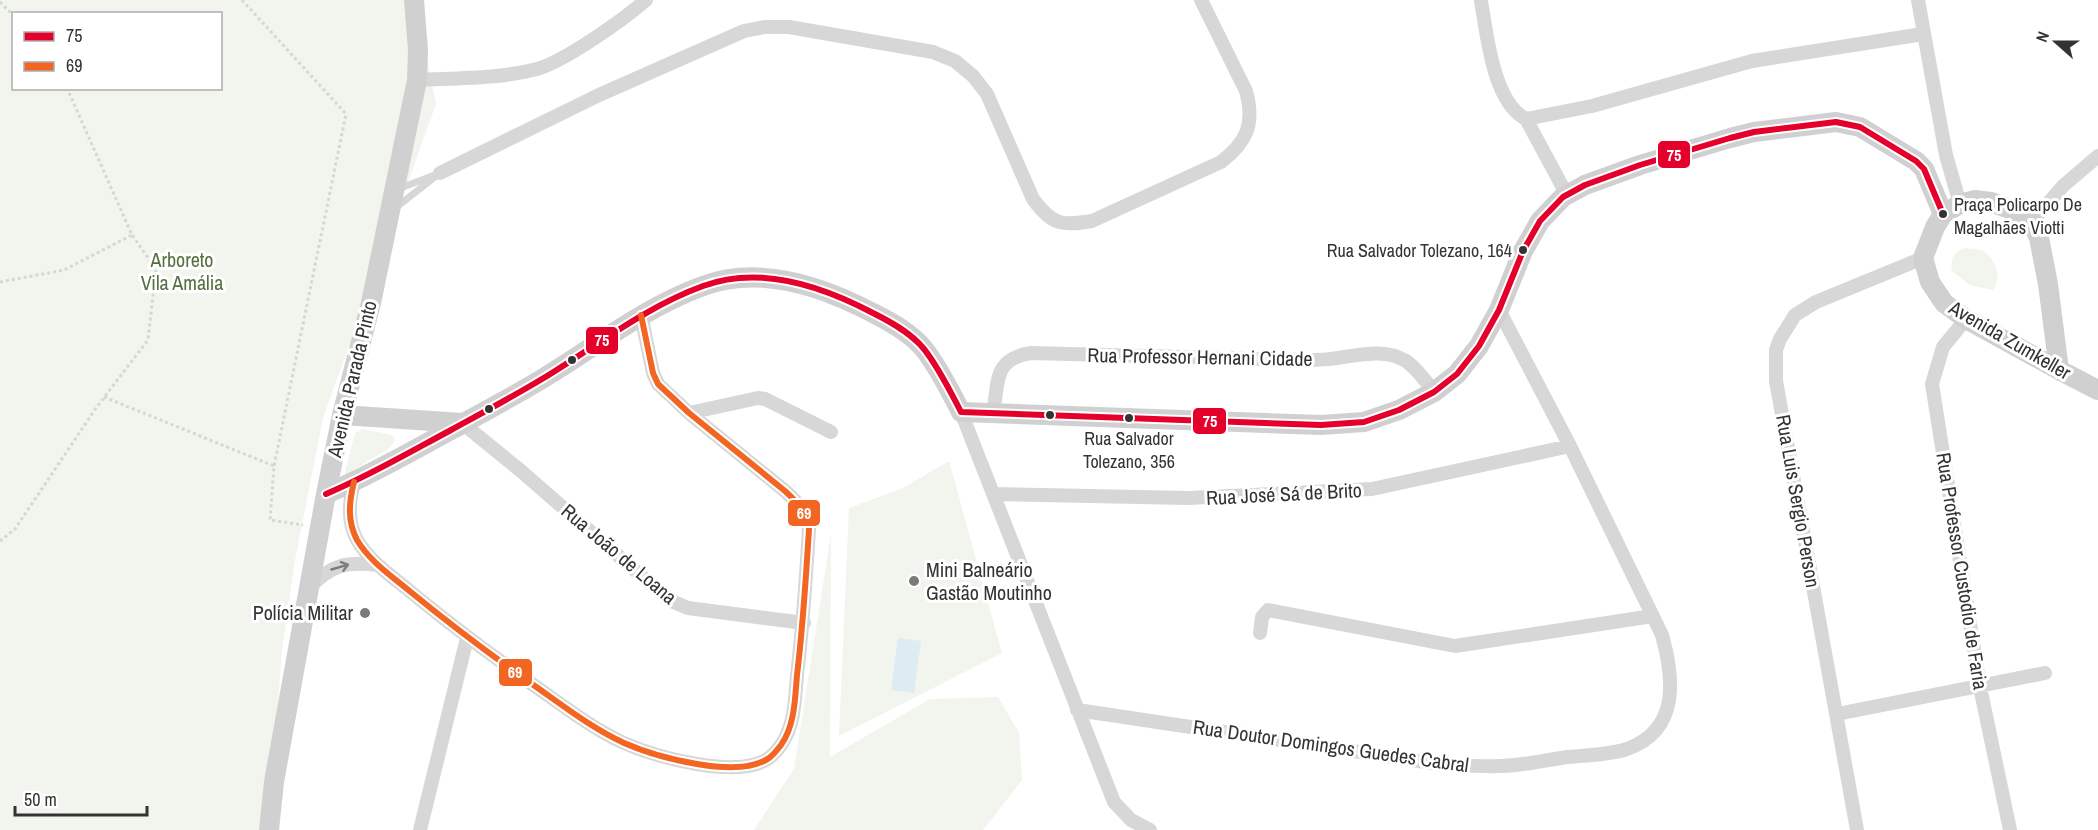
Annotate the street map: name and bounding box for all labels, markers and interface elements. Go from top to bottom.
legend [12,12,222,90]
north arrow [2026,12,2086,72]
text: 75 [66,23,82,48]
text: N [2030,28,2054,45]
text: 69 [66,53,82,78]
line badge: 75 [1657,140,1691,169]
text: 75 [1667,144,1681,166]
place label: Praça Policarpo De Magalhães Viotti [1954,192,2082,240]
marker: Praça Policarpo De Magalhães Viotti [1937,208,1949,220]
place label: Rua Salvador Tolezano, 164 [1327,238,1512,263]
marker: Rua Salvador Tolezano, 164 [1517,244,1529,256]
park label: Arboreto Vila Amália [141,246,223,296]
street label: Avenida Zumkeller [1944,293,2077,386]
street label: Avenida Parada Pinto [320,298,383,461]
line badge: 75 [585,326,619,355]
text: 75 [595,329,609,351]
street label: Rua Professor Hernani Cidade [1087,341,1313,372]
unlabelled marker [566,354,578,366]
unlabelled marker [483,403,495,415]
line badge: 75 [1192,407,1227,435]
unlabelled marker [1044,409,1056,421]
text: 75 [1203,410,1217,432]
marker: Rua Salvador Tolezano, 356 [1123,412,1135,424]
street label: Rua Luis Sergio Person [1770,412,1827,589]
place label: Rua Salvador Tolezano, 356 [1083,426,1175,474]
street label: Rua Professor Custodio de Faria [1930,450,1995,691]
street label: Rua José Sá de Brito [1205,476,1363,511]
street label: Rua João de Loana [556,497,683,610]
line badge: 69 [787,499,821,527]
text: 69 [797,502,811,524]
place label: Mini Balneário Gastão Moutinho [926,556,1052,606]
one-way arrow [330,560,349,572]
marker: Mini Balneário Gastão Moutinho [907,574,921,588]
place label: Polícia Militar [253,599,354,626]
marker: Polícia Militar [358,606,372,620]
line badge: 69 [498,658,533,687]
text: 69 [508,661,522,683]
street label: Rua Doutor Domingos Guedes Cabral [1192,713,1471,778]
scale bar [15,779,147,817]
text: 50 m [24,787,57,812]

